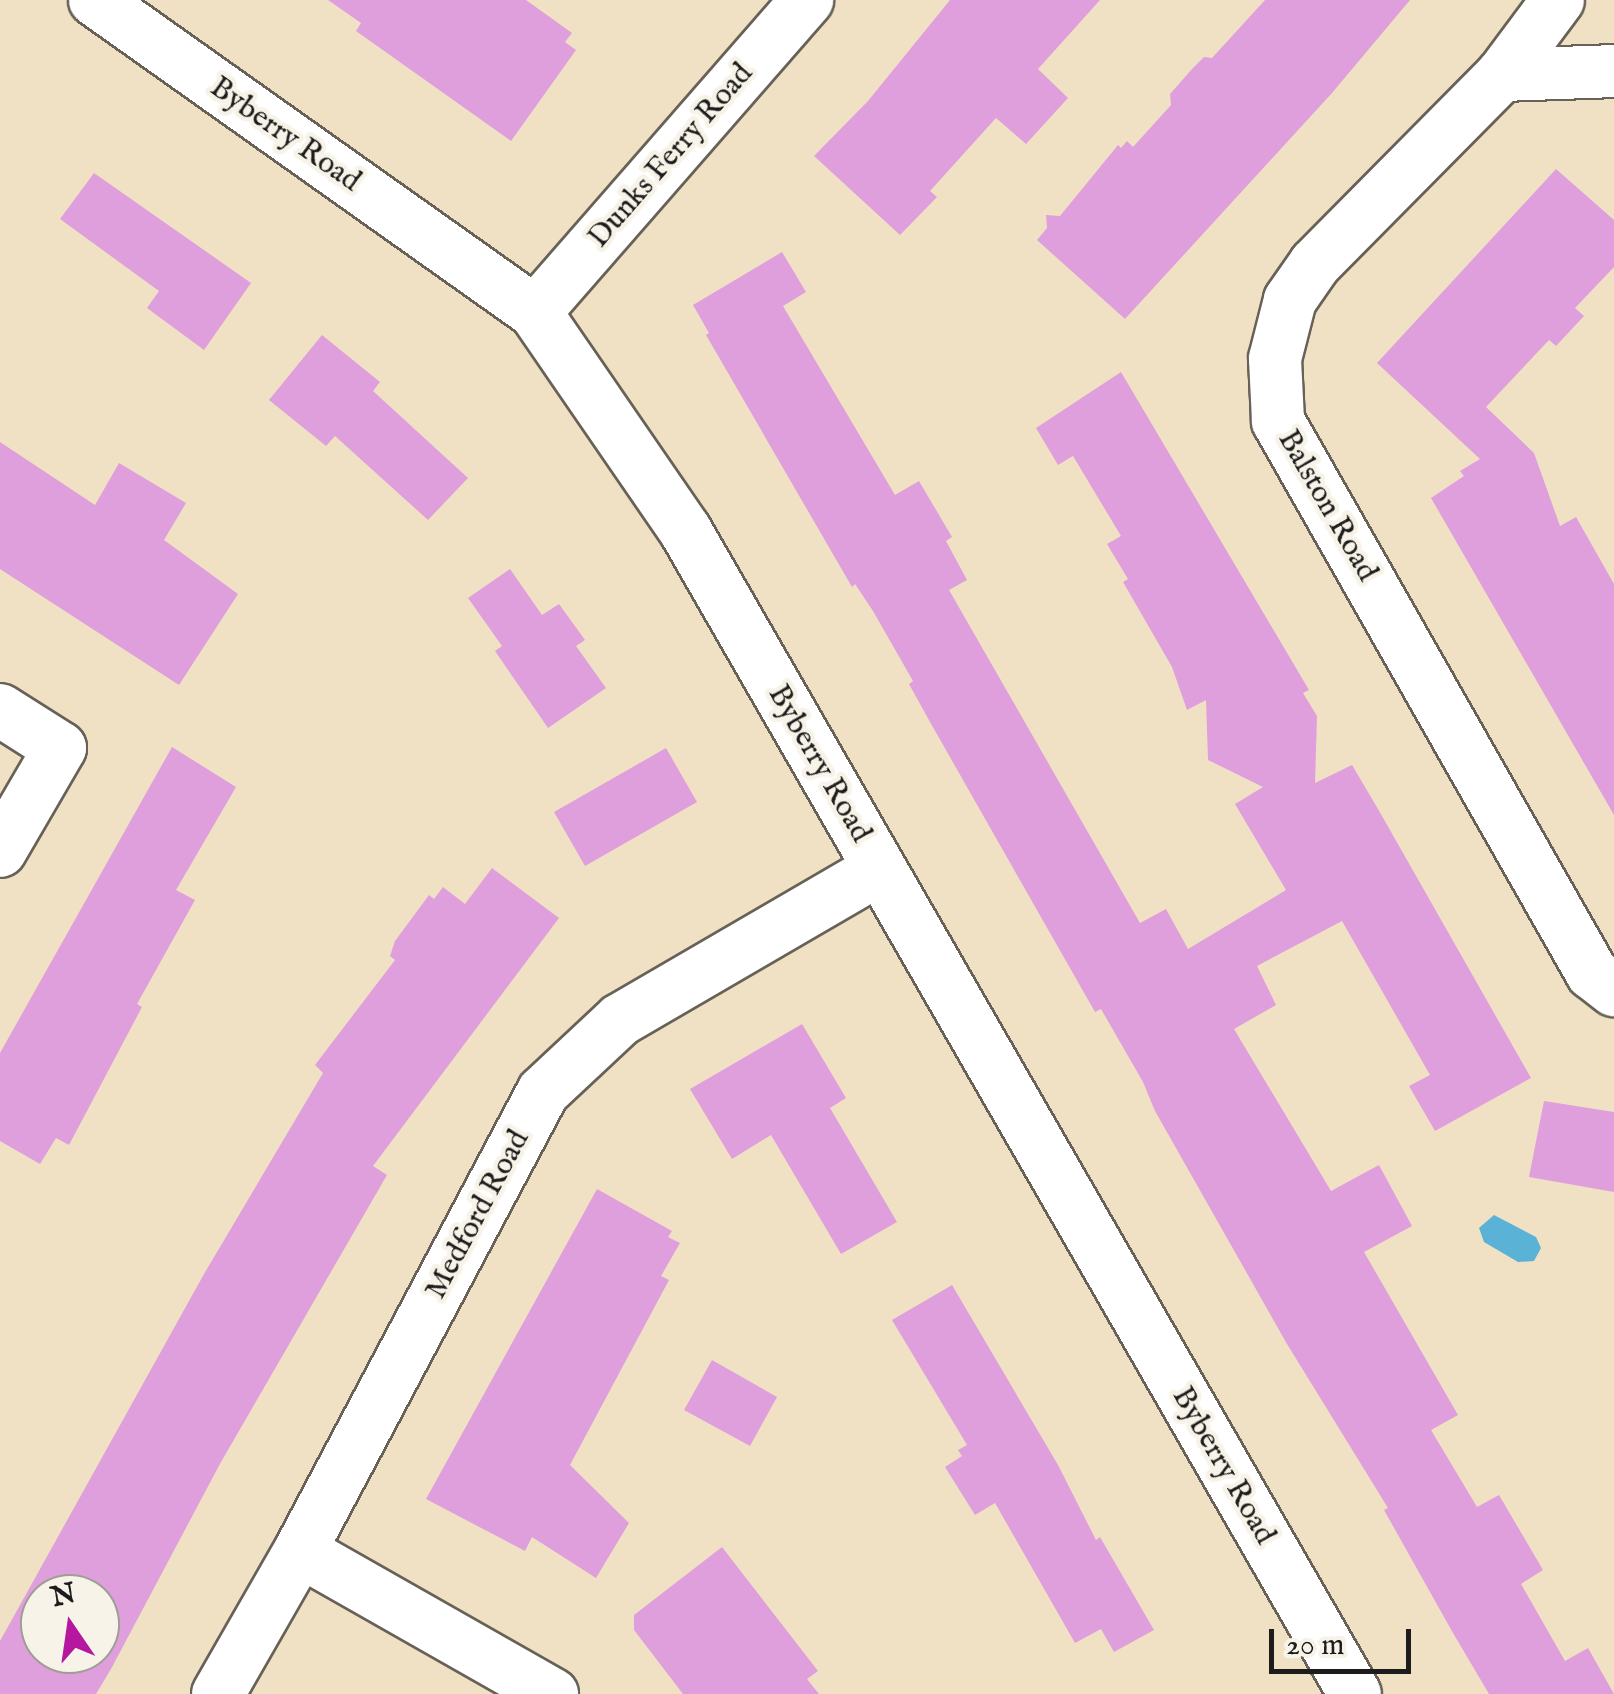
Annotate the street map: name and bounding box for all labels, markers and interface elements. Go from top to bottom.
street label: Dunks Ferry Road [581,56,761,256]
street label: Byberry Road [203,70,367,200]
street label: Balston Road [1269,424,1385,588]
street label: Byberry Road [760,679,878,849]
street label: Medford Road [418,1124,538,1306]
street label: Byberry Road [1164,1381,1282,1551]
north arrow [20,1574,120,1674]
text: N [48,1576,79,1616]
scale bar [1274,1609,1416,1671]
text: 20 m [1286,1627,1345,1665]

